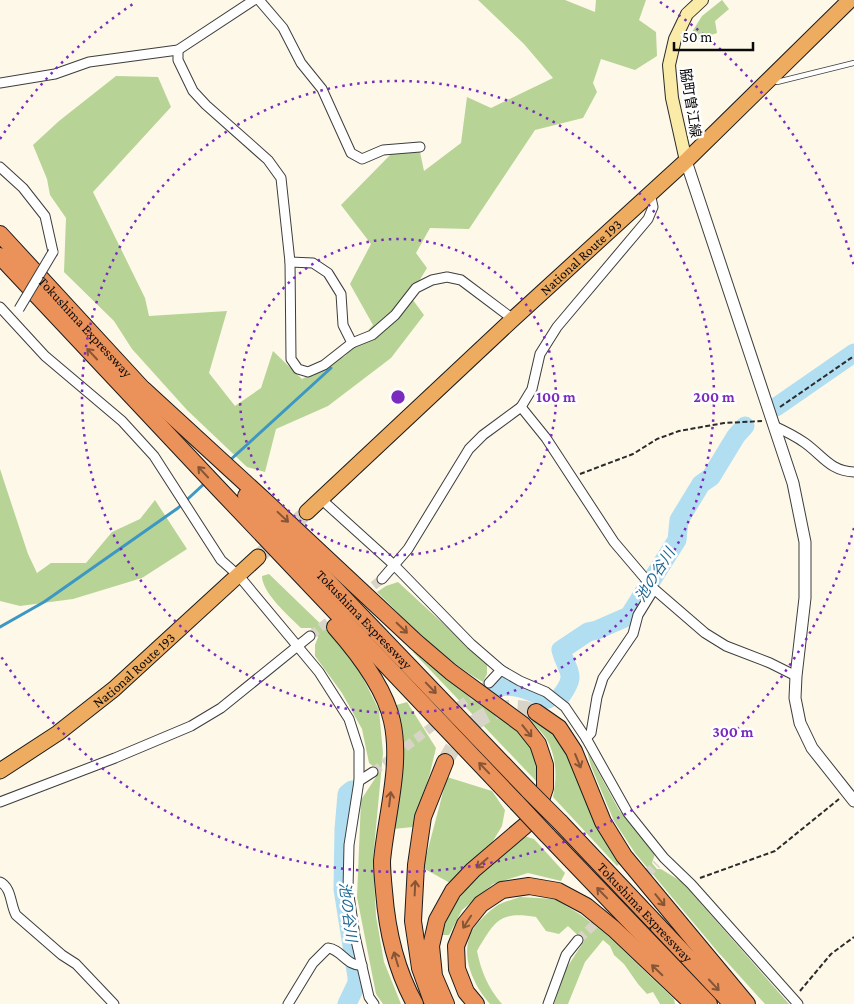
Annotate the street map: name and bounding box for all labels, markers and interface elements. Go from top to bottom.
scale bar [674,20,753,52]
text: 50 m [682,29,712,45]
street label: 脇町曽江線 [678,67,704,139]
street label: National Route 193 [537,216,625,298]
street label: Tokushima Expressway [35,273,136,381]
one-way arrow [86,348,98,360]
centre of rings [389,388,407,406]
text: 100 m [536,389,576,405]
text: 200 m [693,389,735,405]
one-way arrow [197,466,209,479]
one-way arrow [277,511,290,523]
water label: 池の谷川 [632,544,679,605]
street label: Tokushima Expressway [313,566,416,673]
one-way arrow [395,622,408,634]
street label: National Route 193 [89,629,178,711]
one-way arrow [425,682,437,695]
one-way arrow [522,724,533,737]
text: 300 m [712,724,754,740]
one-way arrow [574,753,584,768]
one-way arrow [478,761,490,774]
one-way arrow [385,791,395,807]
one-way arrow [475,857,488,869]
street label: Tokushima Expressway [594,859,696,966]
water label: 池の谷川 [336,881,360,945]
one-way arrow [410,881,419,897]
one-way arrow [596,886,608,899]
one-way arrow [655,893,666,906]
one-way arrow [462,915,473,929]
one-way arrow [390,952,400,968]
one-way arrow [651,964,664,976]
one-way arrow [708,978,720,991]

